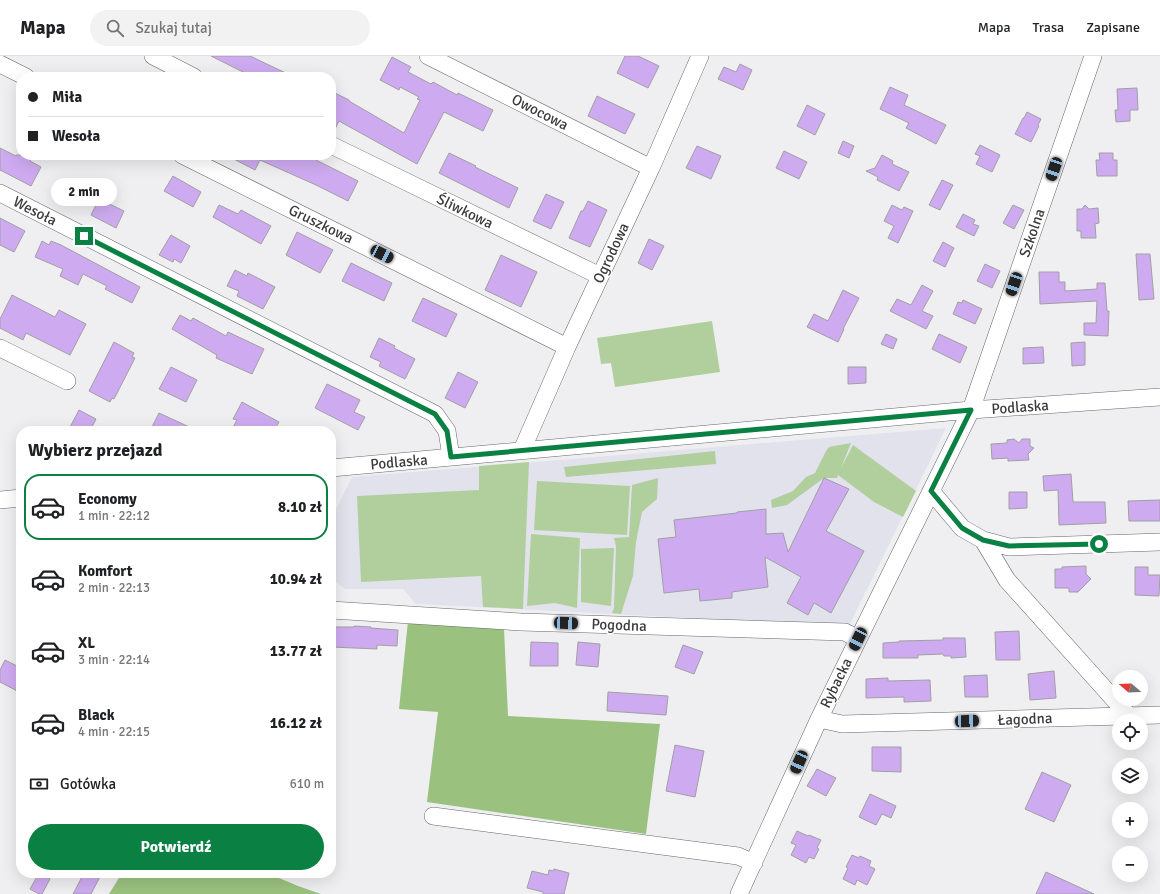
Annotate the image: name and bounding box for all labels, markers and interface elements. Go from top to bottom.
search box [90,10,370,46]
text: Mapa [20,16,66,40]
icon: search [104,17,126,39]
text: Szukaj tutaj [136,19,212,37]
text: Mapa [978,19,1011,36]
text: Trasa [1033,19,1064,36]
text: Zapisane [1086,19,1140,36]
text: Miła [52,88,82,106]
street label: Owocowa [509,90,571,134]
text: Wesoła [52,127,100,145]
car [1044,156,1064,182]
callout: 2 min [51,178,117,206]
text: 2 min [68,184,100,200]
street label: Śliwkowa [434,189,497,232]
street label: Wesoła [10,192,60,230]
street label: Gruszkowa [286,201,356,247]
street label: Szkolna [1015,206,1049,260]
street label: Ogrodowa [589,220,633,286]
route end [75,227,93,245]
car [369,243,395,265]
car [1004,271,1024,297]
street label: Podlaska [991,396,1049,418]
text: Wybierz przejazd [28,439,163,461]
street label: Podlaska [370,451,428,473]
icon: car [30,489,66,525]
text: Economy [78,490,137,508]
text: 8.10 zł [278,498,322,516]
text: 1 min · 22:12 [78,508,150,524]
route start [1090,535,1108,553]
icon: car [30,561,66,597]
text: Komfort [78,562,132,580]
text: 10.94 zł [270,570,322,588]
text: 2 min · 22:13 [78,580,150,596]
street label: Pogodna [591,615,647,635]
car [554,617,578,629]
car [847,626,869,652]
icon: car [30,633,66,669]
text: XL [78,634,95,652]
text: 13.77 zł [270,642,322,660]
text: 3 min · 22:14 [78,652,150,668]
street label: Rybacka [816,655,856,711]
north arrow [1112,670,1148,706]
map controls [1112,670,1148,882]
icon: car [30,705,66,741]
text: Black [78,706,115,724]
street label: Łagodna [997,709,1053,729]
text: 16.12 zł [270,714,322,732]
button: locate [1112,714,1148,750]
car [955,715,979,727]
text: 4 min · 22:15 [78,724,150,740]
car [789,749,809,775]
button: layers [1112,758,1148,794]
icon: cash [28,773,50,795]
text: Gotówka [60,775,116,793]
text: 610 m [290,776,324,792]
button: + [1112,802,1148,838]
button: Potwierdź [28,824,324,870]
button: − [1112,846,1148,882]

